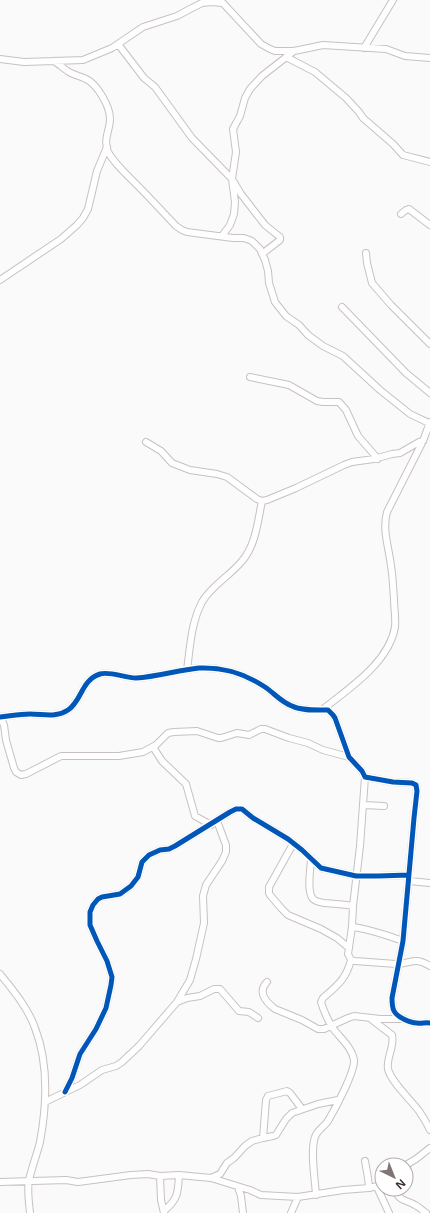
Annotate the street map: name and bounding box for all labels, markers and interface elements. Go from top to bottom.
north arrow [374,1157,414,1197]
text: N [393,1176,410,1193]

